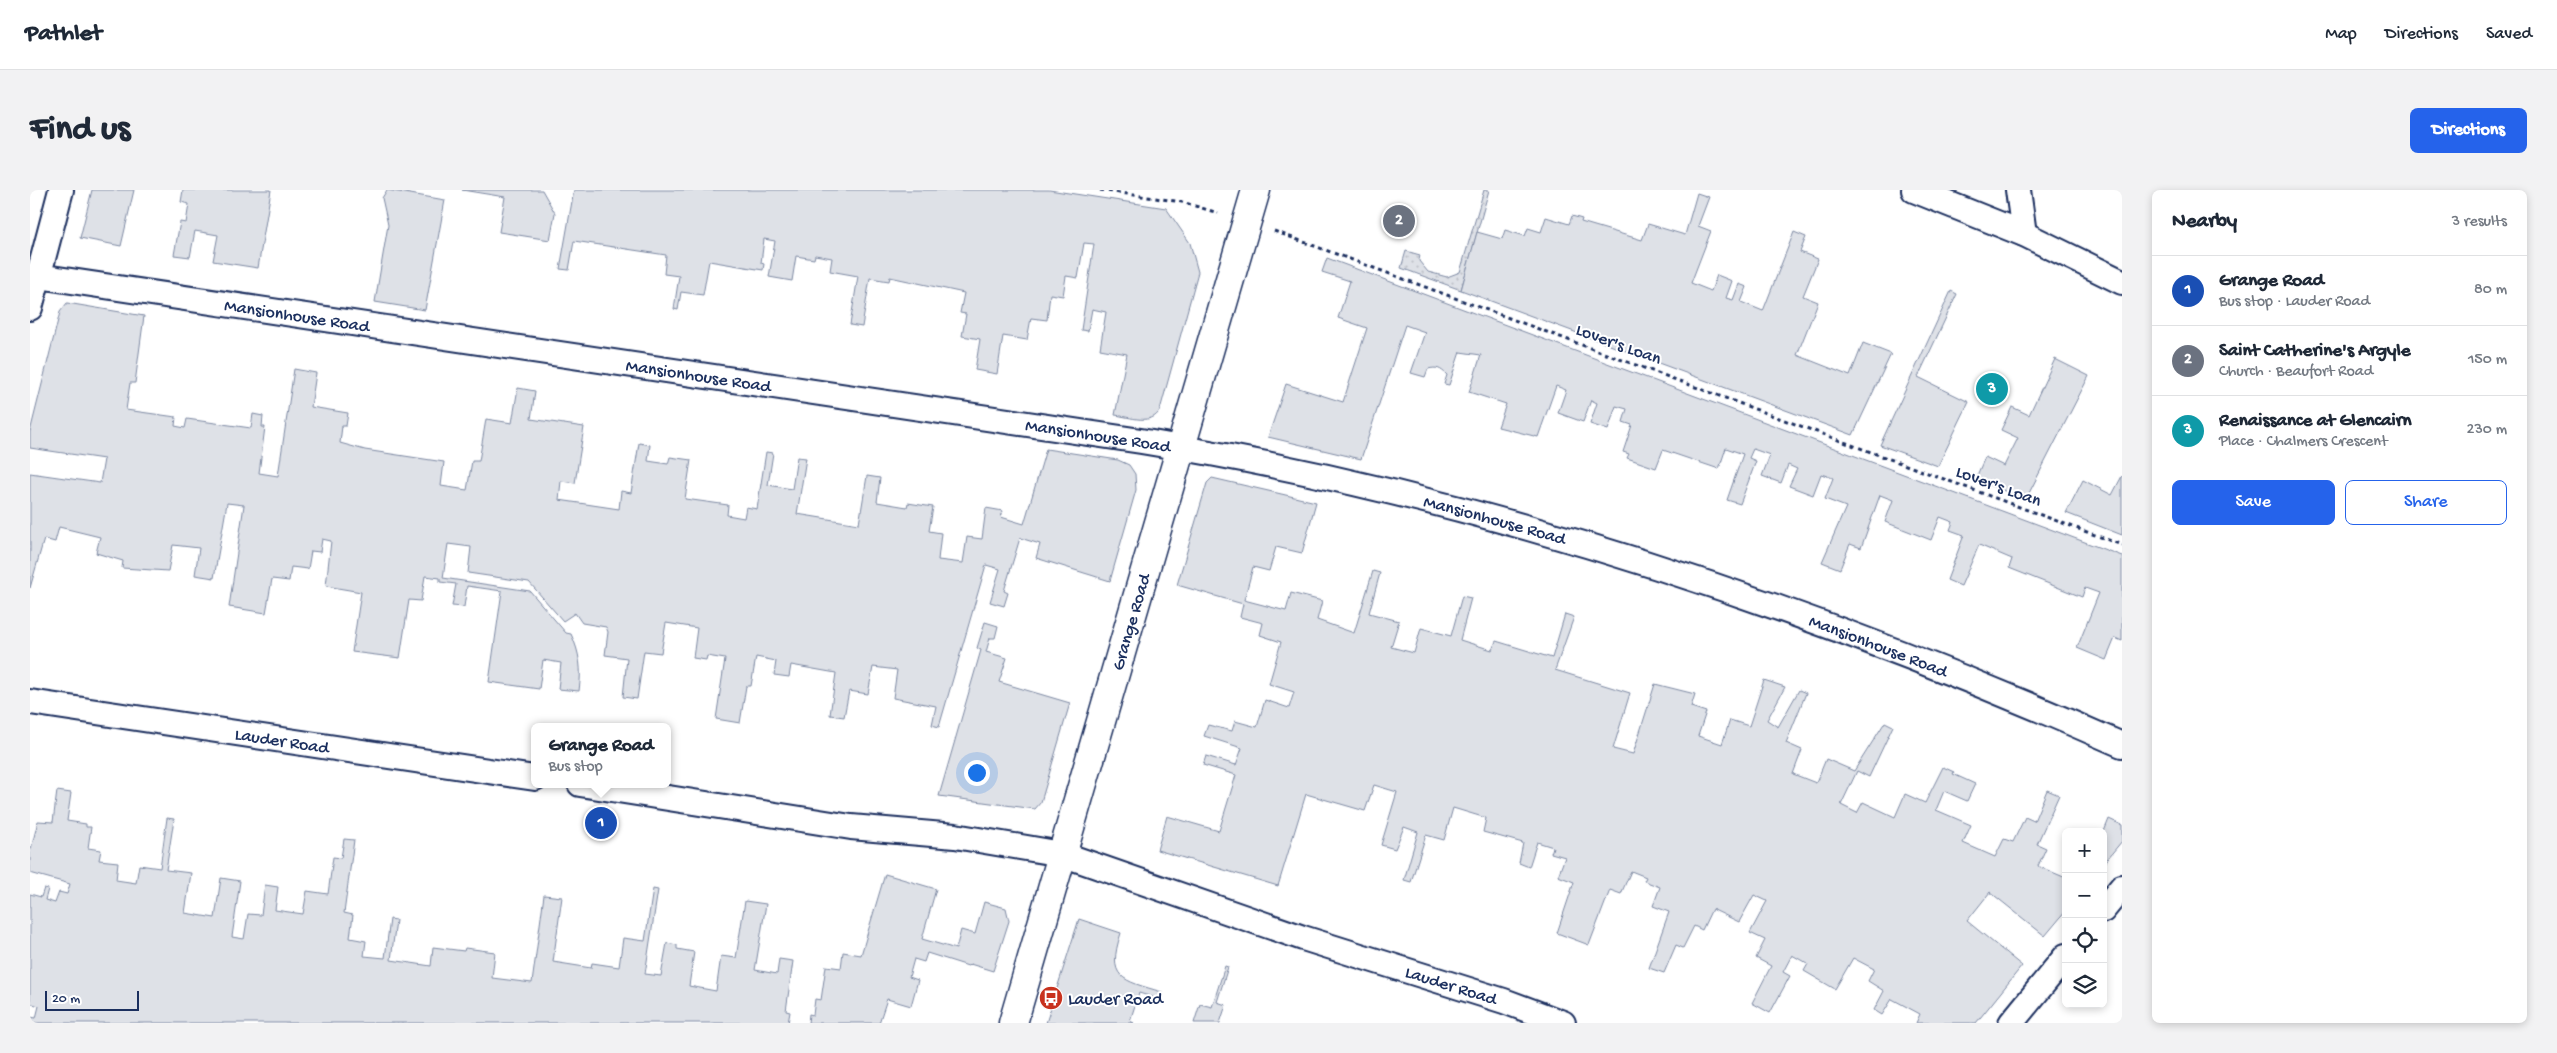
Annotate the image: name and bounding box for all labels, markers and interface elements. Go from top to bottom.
text: Pathlet [25,20,102,49]
text: Map [2325,24,2357,45]
text: Directions [2385,24,2458,45]
text: Saved [2486,24,2532,45]
button: Directions [2410,108,2527,153]
text: Find us [30,110,130,151]
pin: 2 [1383,202,1415,240]
text: Nearby [2172,210,2237,235]
text: 3 results [2452,213,2507,232]
text: Grange Road [2219,270,2324,293]
text: 1 [2185,281,2191,300]
text: 80 m [2474,281,2507,300]
text: Bus stop · Lauder Road [2219,293,2370,312]
street label: Mansionhouse Road [223,296,372,339]
street label: Lover's Loan [1573,320,1664,371]
text: Saint Catherine's Argyle [2219,340,2410,363]
text: 2 [2184,351,2192,370]
text: 150 m [2468,351,2507,370]
street label: Mansionhouse Road [624,356,774,399]
text: Church · Beaufort Road [2219,363,2373,382]
pin: 3 [1976,370,2008,408]
text: Renaissance at Glencairn [2219,410,2411,433]
street label: Mansionhouse Road [1024,416,1173,459]
text: 3 [2184,421,2192,440]
text: 230 m [2467,421,2507,440]
text: Place · Chalmers Crescent [2219,433,2387,452]
street label: Lover's Loan [1953,462,2044,513]
button: Save [2172,480,2335,525]
button: Share [2345,480,2507,525]
street label: Mansionhouse Road [1421,492,1569,551]
street label: Grange Road [1108,570,1157,673]
street label: Mansionhouse Road [1806,612,1951,684]
popup [531,723,671,788]
street label: Lauder Road [233,725,332,760]
text: Grange Road [549,735,653,758]
text: Bus stop [549,758,603,777]
your location [964,760,990,786]
pin: 1 [585,804,617,842]
map controls [2062,828,2107,1008]
button: + [2062,828,2107,873]
button: − [2062,873,2107,918]
button: locate [2062,918,2107,963]
street label: Lauder Road [1402,963,1500,1012]
button: layers [2062,963,2107,1008]
bus stop icon: Lauder Road [1038,985,1064,1011]
scale bar [45,988,139,1011]
place label: Lauder Road [1068,990,1164,1011]
text: 20 m [52,991,80,1008]

